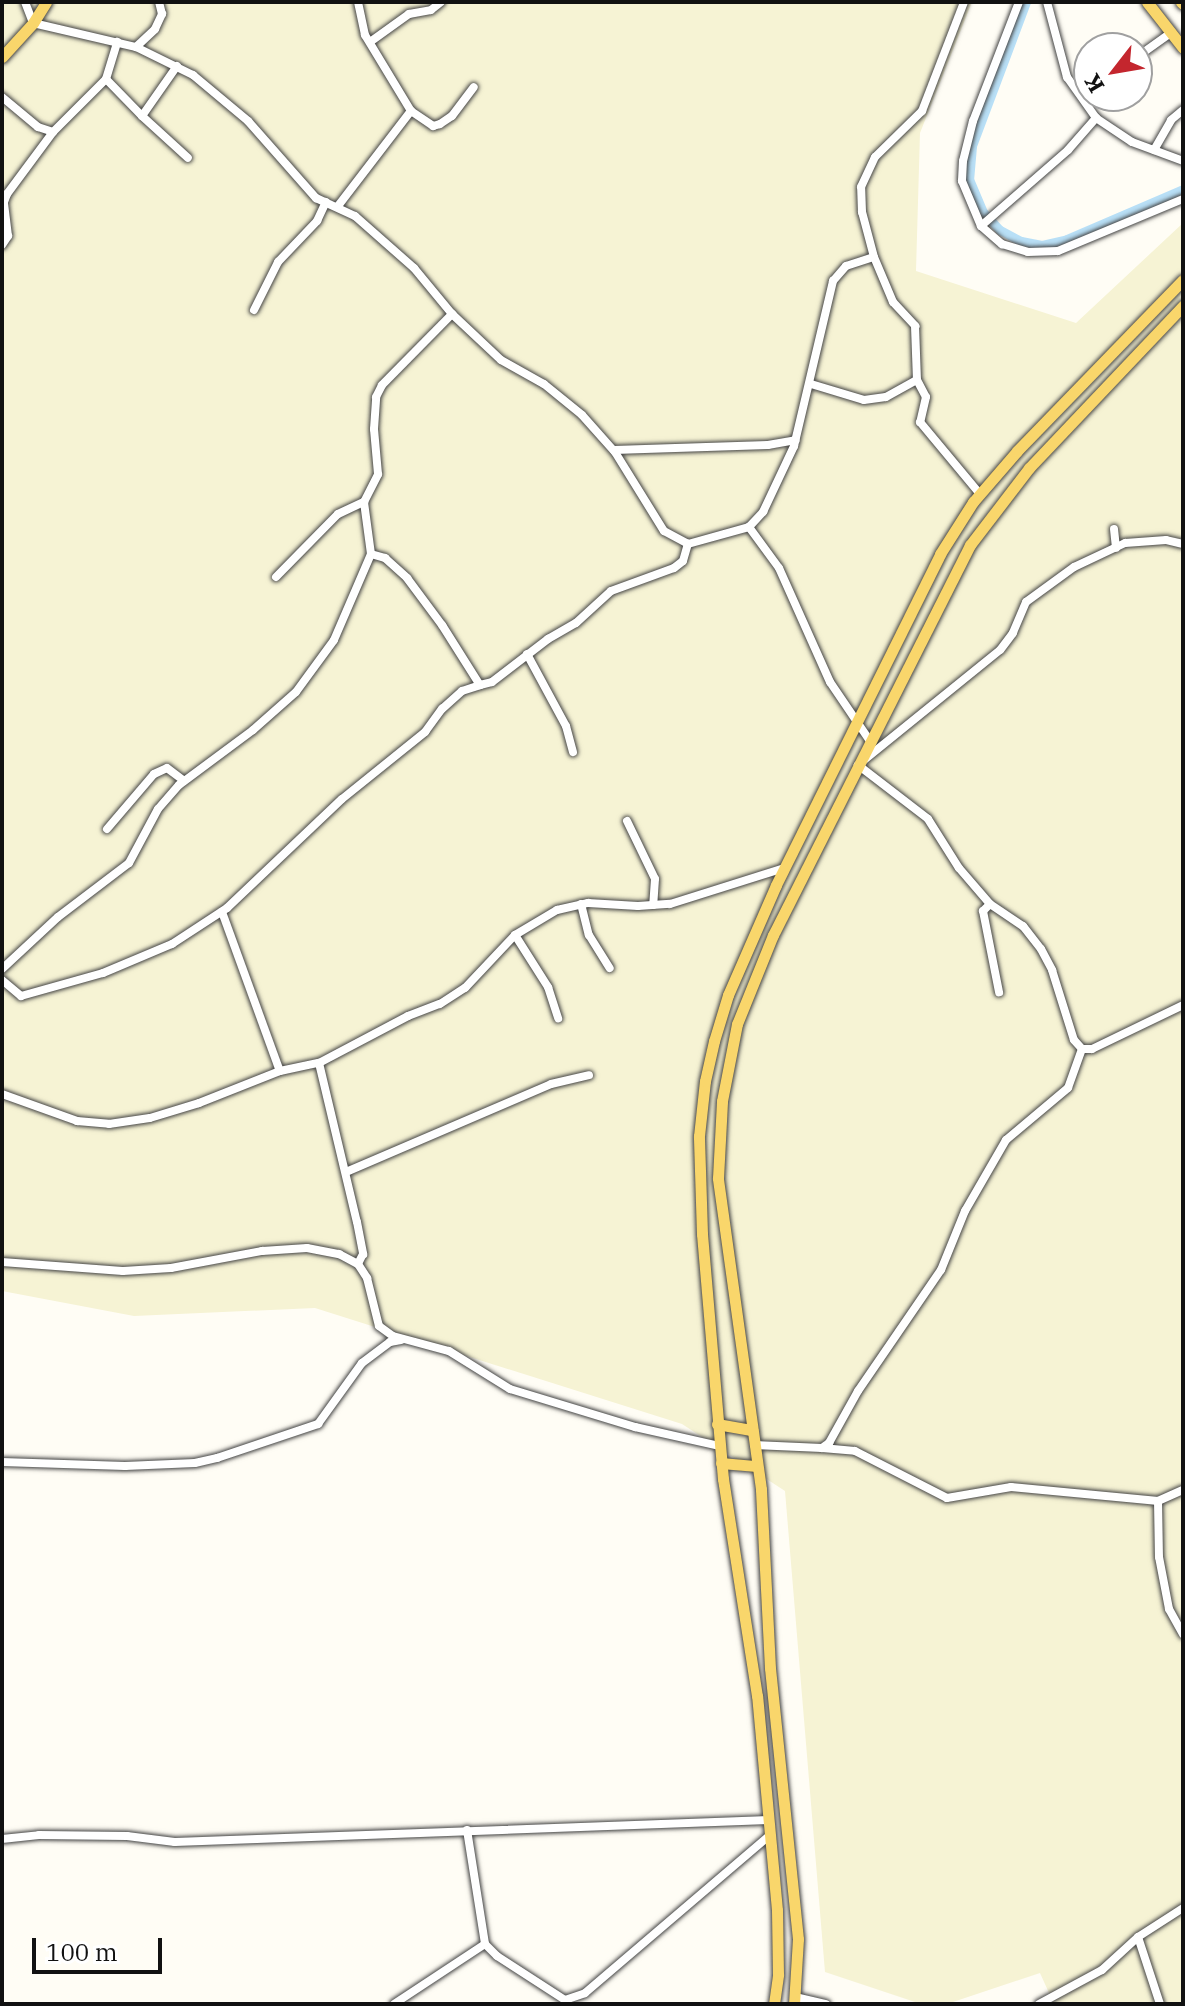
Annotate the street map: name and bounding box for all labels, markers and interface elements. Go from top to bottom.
north arrow [1073,32,1153,112]
text: K [1077,69,1110,98]
scale bar [36,1922,166,1972]
text: 100 m [46,1936,118,1968]

